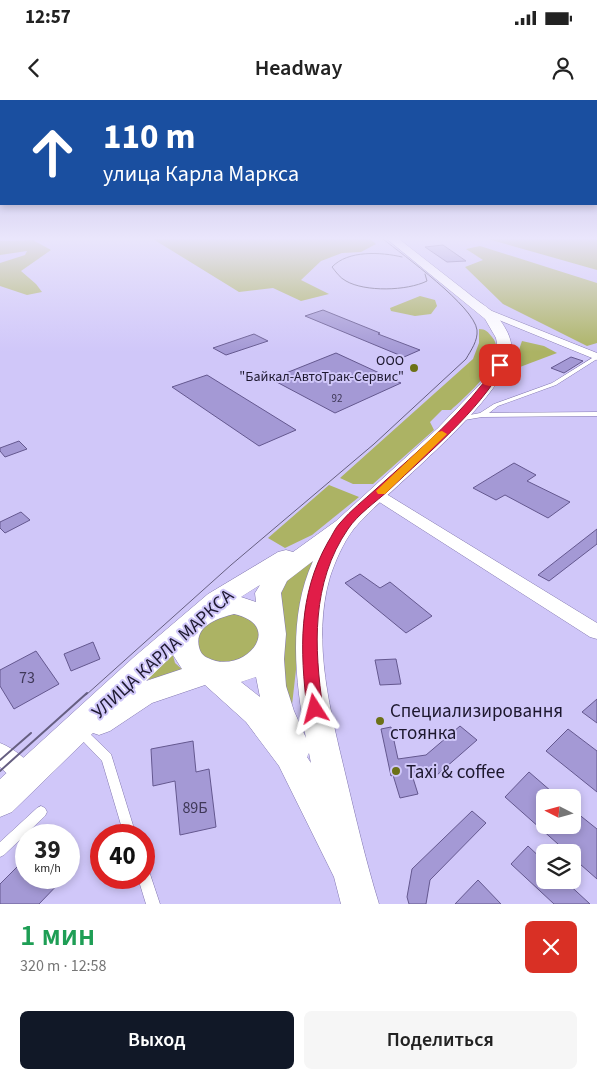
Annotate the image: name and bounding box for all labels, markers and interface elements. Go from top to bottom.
text: 12:57 [25,4,71,31]
text: Headway [255,52,342,84]
icon: back [20,54,48,82]
icon: person [549,54,577,82]
text: 110 m [103,112,195,162]
icon: ahead [20,120,85,185]
text: улица Карла Маркса [103,158,299,190]
pin [479,344,521,386]
place label: ООО "Байкал-АвтоТрак-Сервис" [239,351,404,387]
icon: arrive [486,351,514,379]
marker: ООО "Байкал-АвтоТрак-Сервис" [408,362,420,374]
house number: 92 [332,391,342,406]
street label: УЛИЦА КАРЛА МАРКСА [86,582,240,725]
house number: 73 [19,667,35,689]
position arrow [288,682,340,734]
place label: Специализировання стоянка [390,698,563,747]
marker: Специализировання стоянка [374,715,386,727]
place label: Taxi & coffee [406,759,505,786]
marker: Taxi & coffee [390,765,402,777]
north arrow [536,789,581,834]
map controls [536,789,581,889]
house number: 89Б [182,797,208,819]
speed limit sign: 40 [90,824,155,889]
text: 39 [34,832,61,868]
button: layers [536,844,581,889]
text: km/h [34,860,61,877]
text: 1 мин [20,914,95,957]
button: close [525,921,577,973]
text: 320 m · 12:58 [20,955,107,977]
button: Выход [20,1011,294,1069]
button: Поделиться [304,1011,577,1069]

